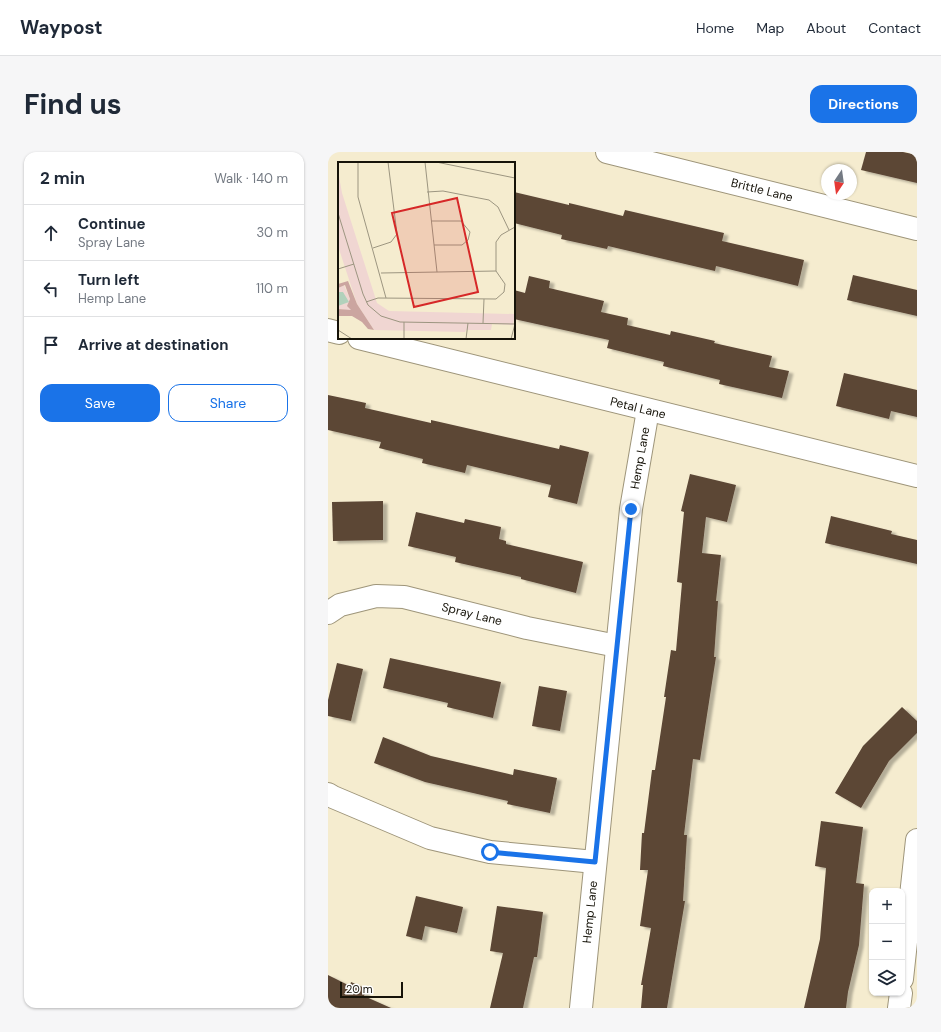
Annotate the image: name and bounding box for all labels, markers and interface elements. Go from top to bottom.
text: Waypost [20,15,103,40]
text: Home [696,19,734,37]
text: Map [756,19,784,37]
text: About [806,19,846,37]
text: Contact [868,19,921,37]
button: Directions [810,85,917,123]
text: Find us [24,86,122,123]
inset map [338,162,515,339]
north arrow [821,164,857,200]
text: 2 min [40,167,85,189]
text: Walk · 140 m [214,170,288,187]
street label: Brittle Lane [729,175,795,205]
text: Continue [78,214,146,234]
icon: ahead [40,222,62,244]
text: 30 m [256,224,288,241]
text: Spray Lane [78,234,145,251]
text: Turn left [78,270,139,290]
icon: left [40,278,62,300]
text: 110 m [256,280,288,297]
text: Hemp Lane [78,290,146,307]
icon: arrive [40,334,62,356]
text: Arrive at destination [78,335,229,355]
button: Save [40,384,160,422]
button: Share [168,384,288,422]
street label: Petal Lane [608,393,668,423]
street label: Hemp Lane [627,425,653,490]
route end [622,500,640,518]
street label: Spray Lane [440,599,504,629]
route start [481,843,499,861]
street label: Hemp Lane [579,880,601,944]
map controls [869,888,905,996]
button: + [869,888,905,924]
button: − [869,924,905,960]
button: layers [869,960,905,996]
scale bar [340,980,403,999]
text: 20 m [346,982,372,996]

